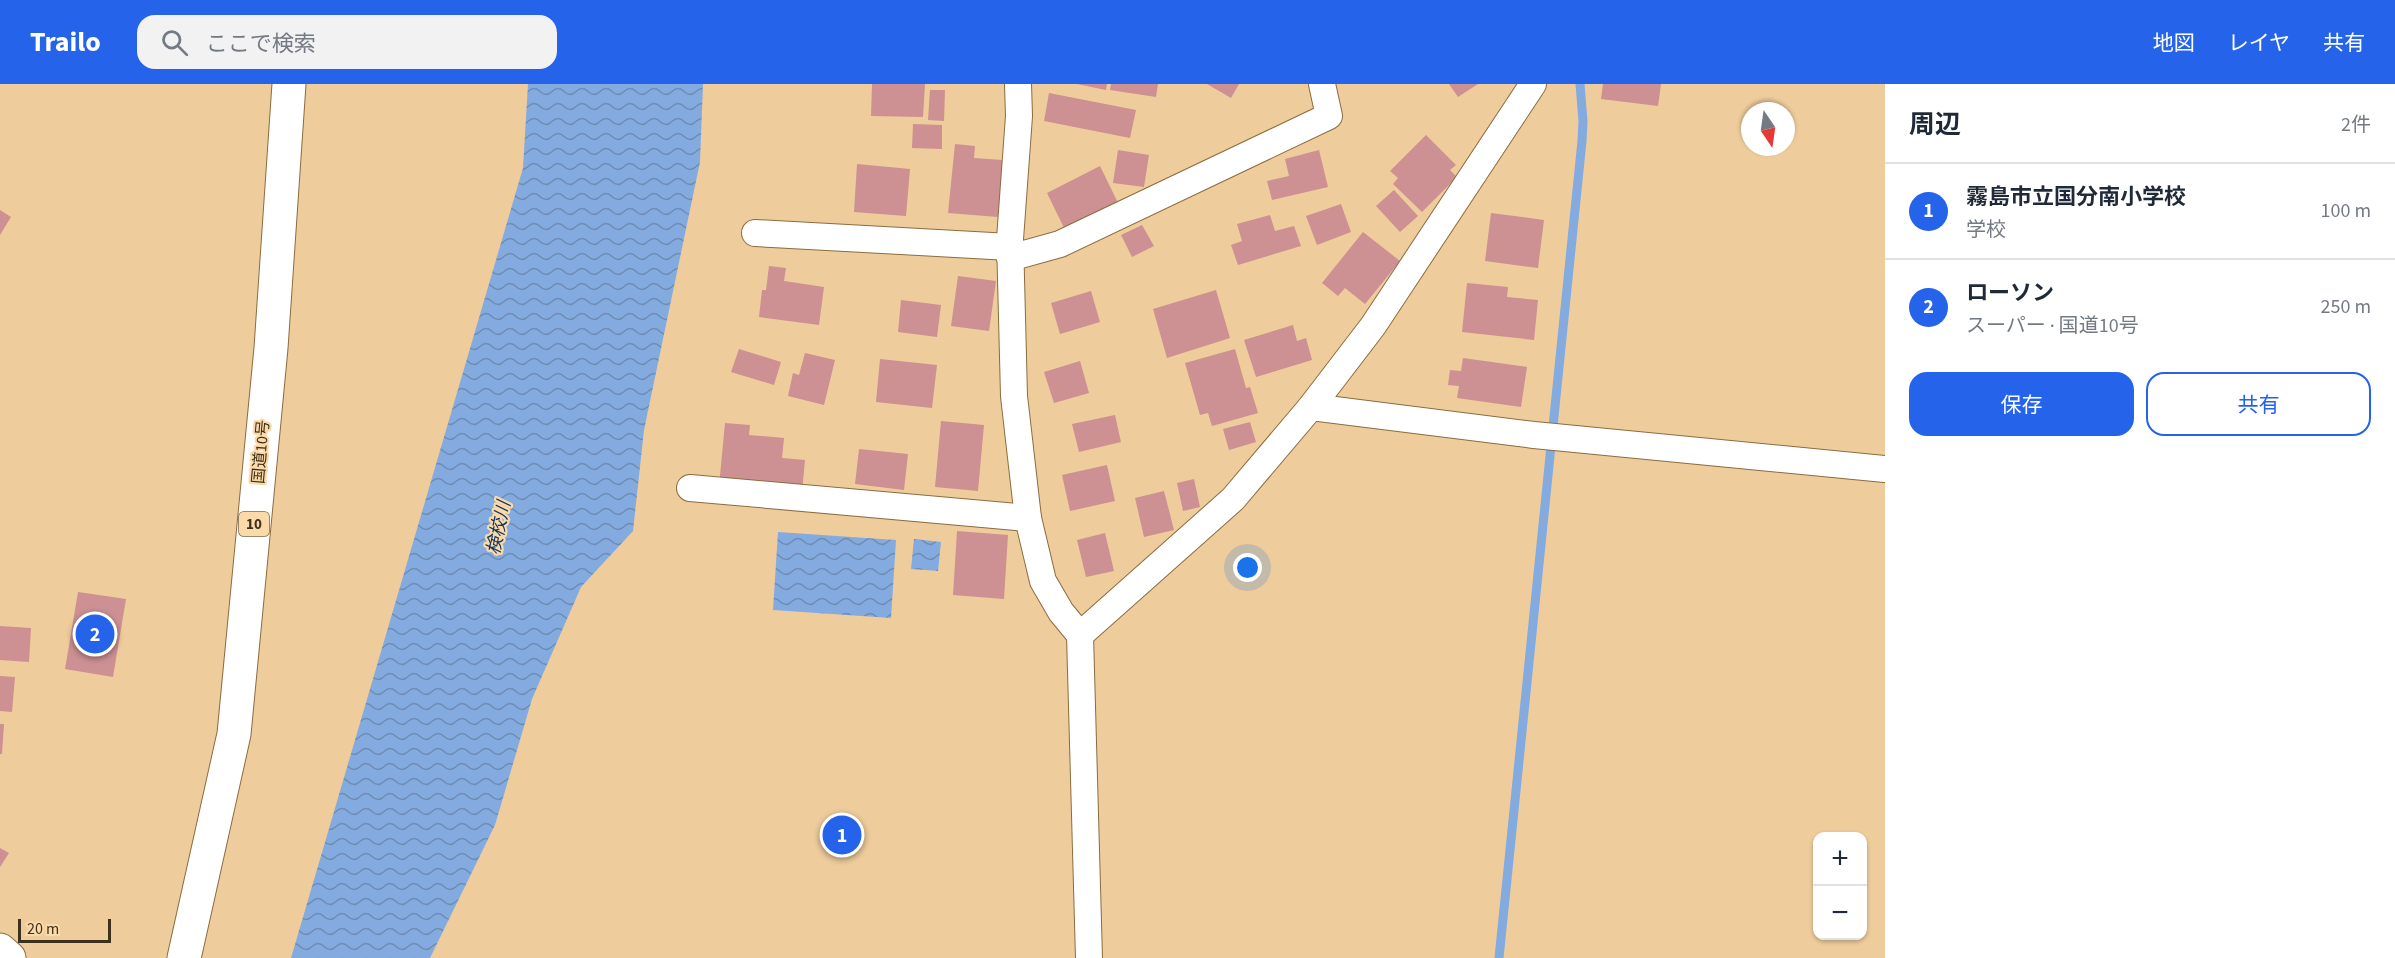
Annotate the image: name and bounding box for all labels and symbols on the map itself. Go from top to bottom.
north arrow [1741,102,1795,156]
street label: 国道10号 [247,419,275,485]
water label: 検校川 [481,497,517,557]
road number: 10 [239,512,269,536]
your location [1233,553,1262,582]
pin: 2 [76,612,115,656]
pin: 1 [822,812,862,858]
scale bar [18,916,111,944]

